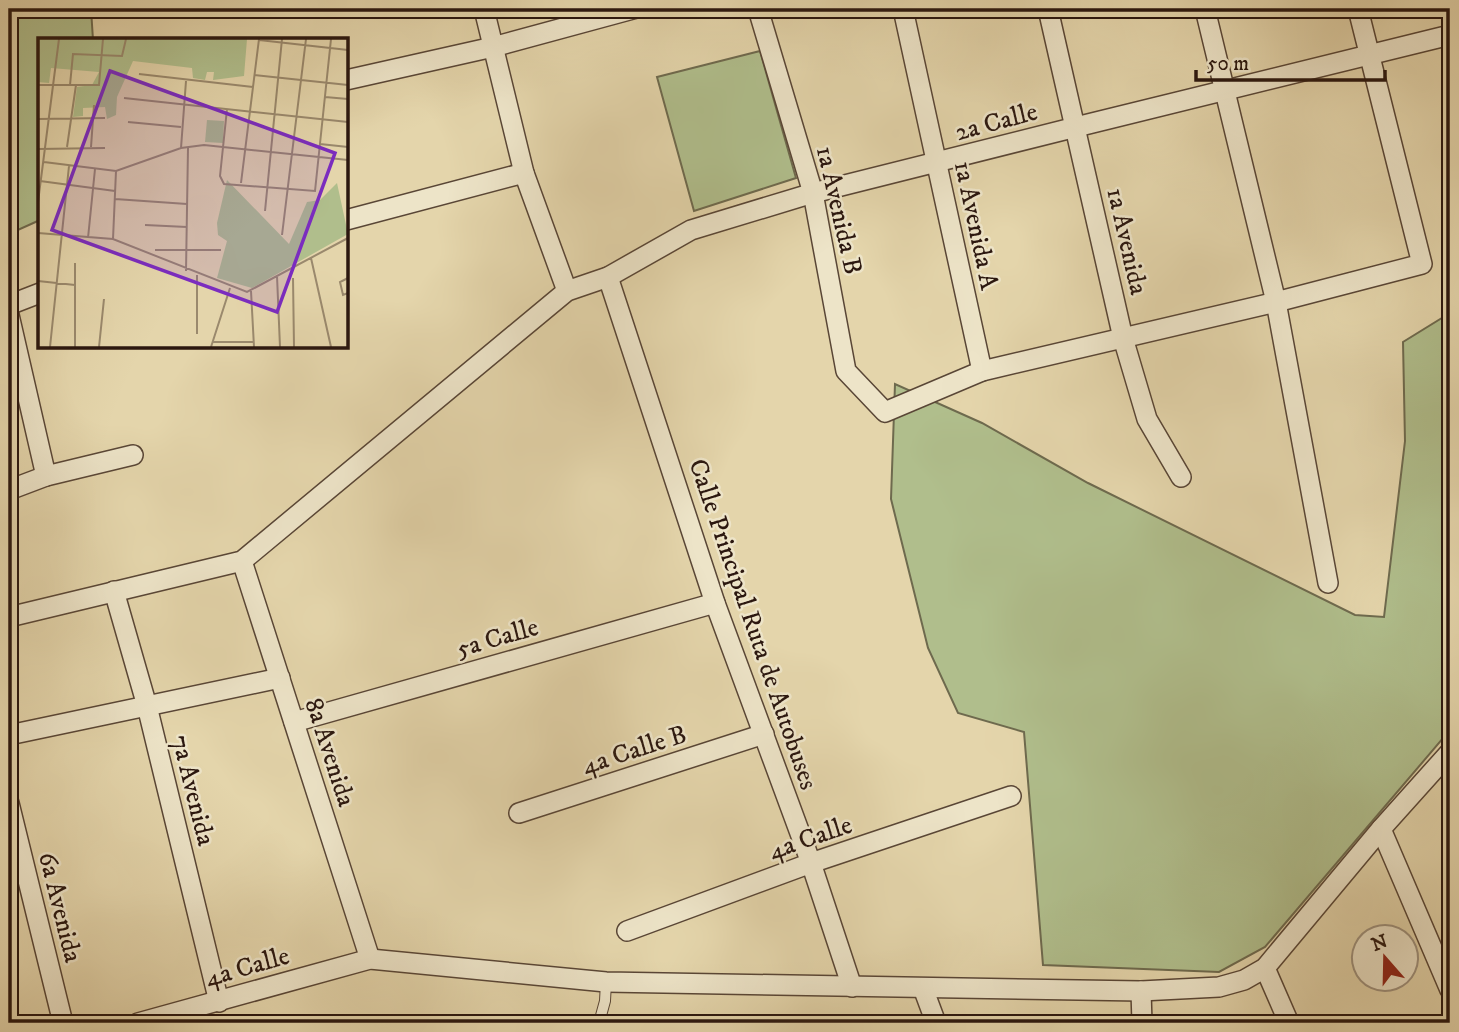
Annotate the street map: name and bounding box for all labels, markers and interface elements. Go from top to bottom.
inset map [38,38,348,348]
scale bar [1196,38,1386,82]
text: 50 m [1207,51,1249,77]
street label: 2a Calle [952,96,1041,149]
street label: 1a Avenida B [808,143,869,278]
street label: 1a Avenida A [946,158,1005,293]
street label: 1a Avenida [1098,185,1155,298]
street label: Calle Principal Ruta de Autobuses [680,455,825,794]
street label: 5a Calle [452,611,542,666]
street label: 8a Avenida [297,694,363,811]
street label: 4a Calle B [578,718,691,783]
street label: 7a Avenida [163,732,222,849]
street label: 4a Calle [764,809,857,868]
street label: 6a Avenida [30,849,89,966]
north arrow [1350,923,1420,993]
text: N [1368,930,1391,957]
street label: 4a Calle [201,940,293,995]

